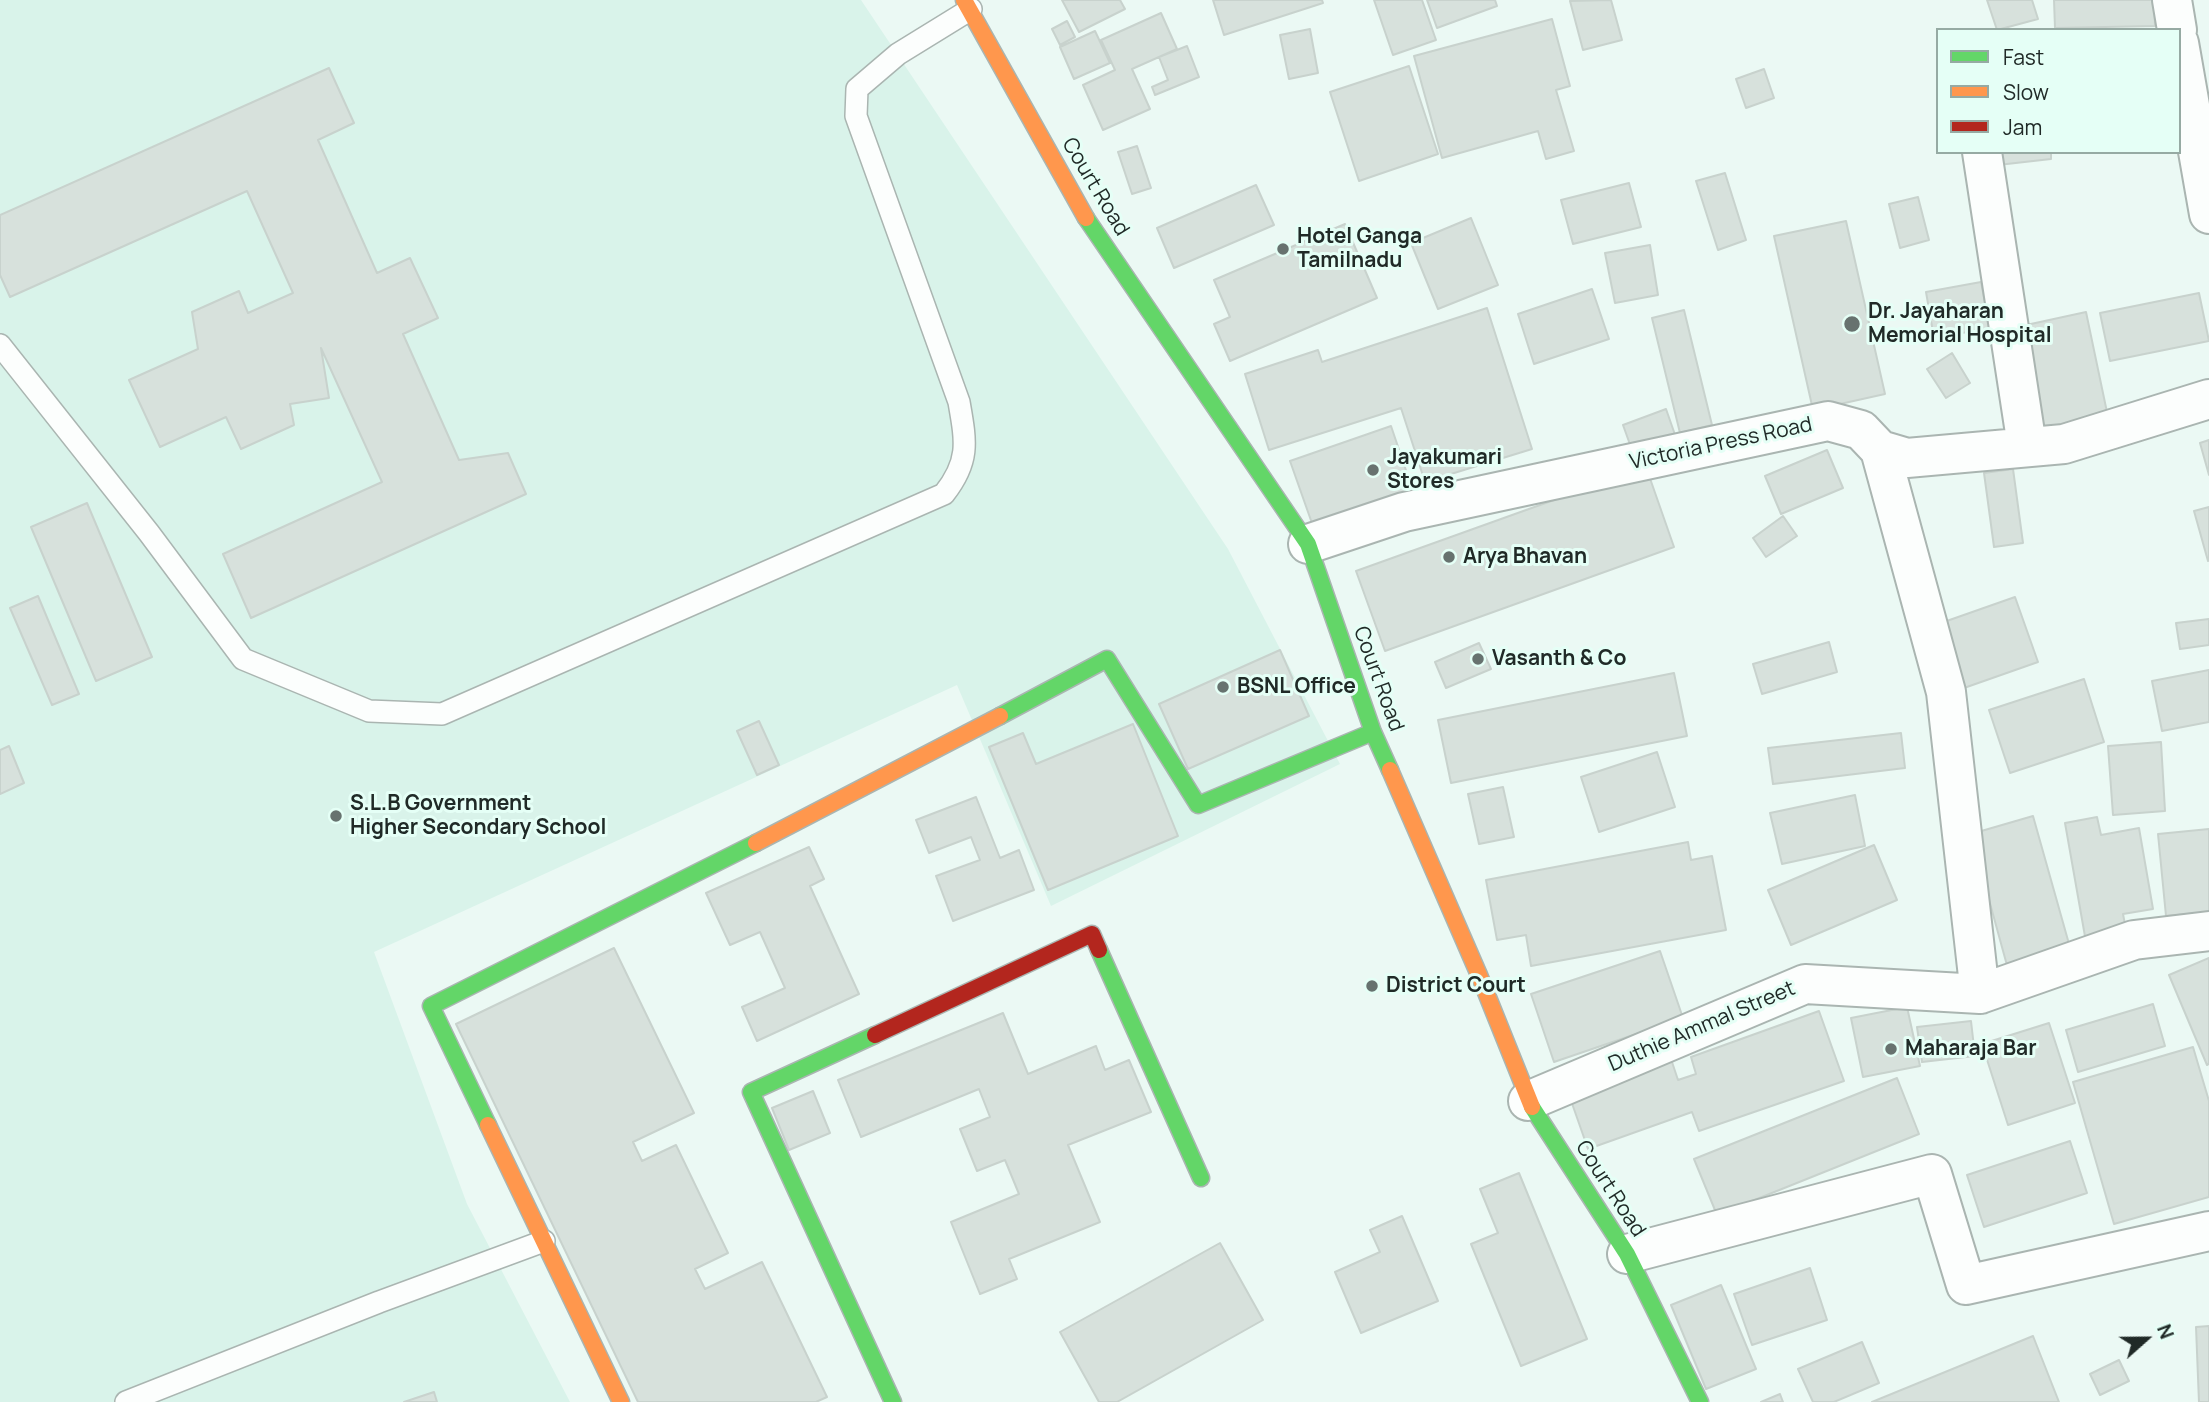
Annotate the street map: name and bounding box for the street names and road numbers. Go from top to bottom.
street label: Court Road [1056,133,1134,241]
street label: Victoria Press Road [1627,412,1815,476]
street label: Court Road [1347,623,1409,735]
street label: Duthie Ammal Street [1605,976,1799,1078]
street label: Court Road [1570,1136,1650,1242]

